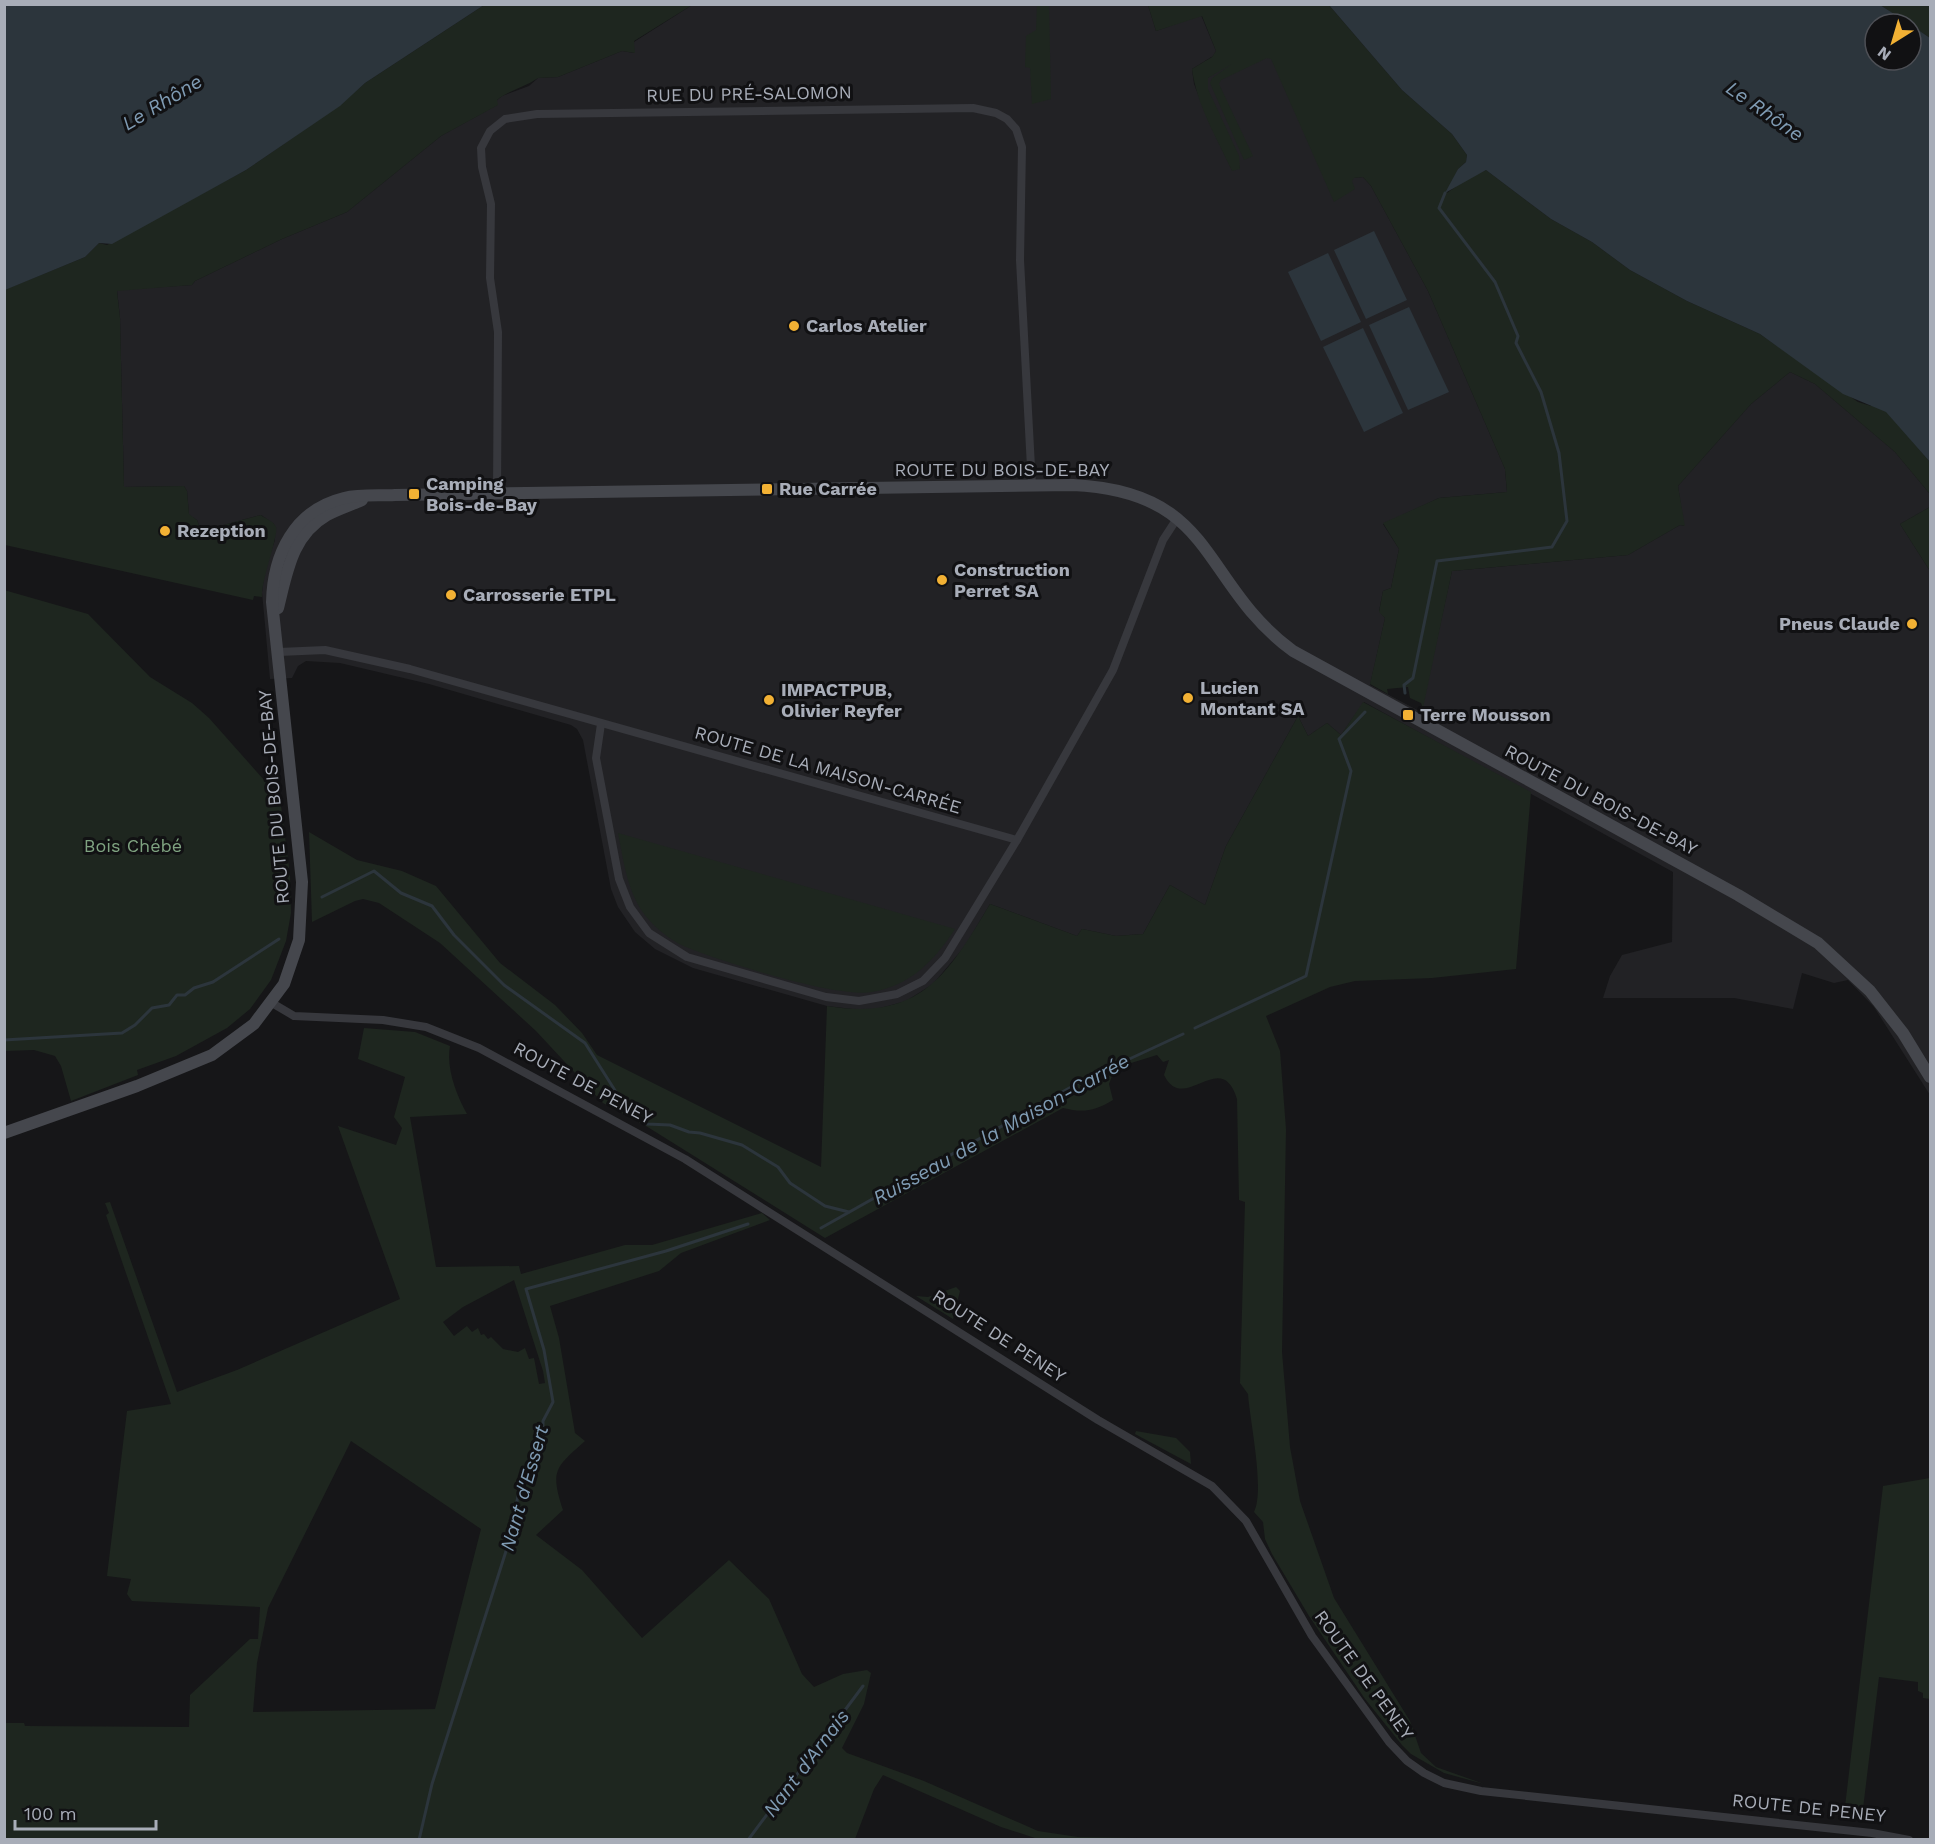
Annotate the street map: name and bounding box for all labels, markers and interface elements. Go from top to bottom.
north arrow [1863,12,1923,72]
text: N [1874,42,1895,65]
water label: Le Rhône [118,69,206,135]
water label: Le Rhône [1722,76,1808,146]
street label: RUE DU PRÉ-SALOMON [646,81,852,106]
place label: Carlos Atelier [806,315,927,336]
marker: Carlos Atelier [787,319,801,333]
street label: ROUTE DU BOIS-DE-BAY [894,459,1110,480]
place label: Camping Bois-de-Bay [426,473,538,515]
place label: Rue Carrée [779,478,877,499]
marker: Rue Carrée [760,482,774,496]
marker: Camping Bois-de-Bay [407,487,421,501]
place label: Rezeption [177,520,266,541]
marker: Rezeption [158,524,172,538]
place label: Construction Perret SA [954,559,1070,601]
marker: Construction Perret SA [935,573,949,587]
place label: Carrosserie ETPL [463,584,616,605]
marker: Carrosserie ETPL [444,588,458,602]
place label: Pneus Claude [1779,613,1900,634]
marker: Pneus Claude [1905,617,1919,631]
place label: Lucien Montant SA [1200,677,1305,719]
place label: IMPACTPUB, Olivier Reyfer [781,679,902,721]
street label: ROUTE DU BOIS-DE-BAY [254,688,293,905]
marker: Lucien Montant SA [1181,691,1195,705]
marker: IMPACTPUB, Olivier Reyfer [762,693,776,707]
place label: Terre Mousson [1420,704,1551,725]
marker: Terre Mousson [1401,708,1415,722]
street label: ROUTE DE LA MAISON-CARRÉE [692,721,964,818]
street label: ROUTE DU BOIS-DE-BAY [1501,740,1702,860]
park label: Bois Chébé [84,835,182,856]
street label: ROUTE DE PENEY [510,1037,657,1128]
water label: Ruisseau de la Maison-Carrée [869,1048,1133,1210]
street label: ROUTE DE PENEY [929,1285,1070,1387]
water label: Nant d'Essert [495,1422,554,1554]
street label: ROUTE DE PENEY [1310,1606,1419,1744]
water label: Nant d'Arnais [758,1705,854,1821]
street label: ROUTE DE PENEY [1731,1789,1888,1826]
scale bar [15,1793,156,1831]
text: 100 m [24,1803,77,1824]

